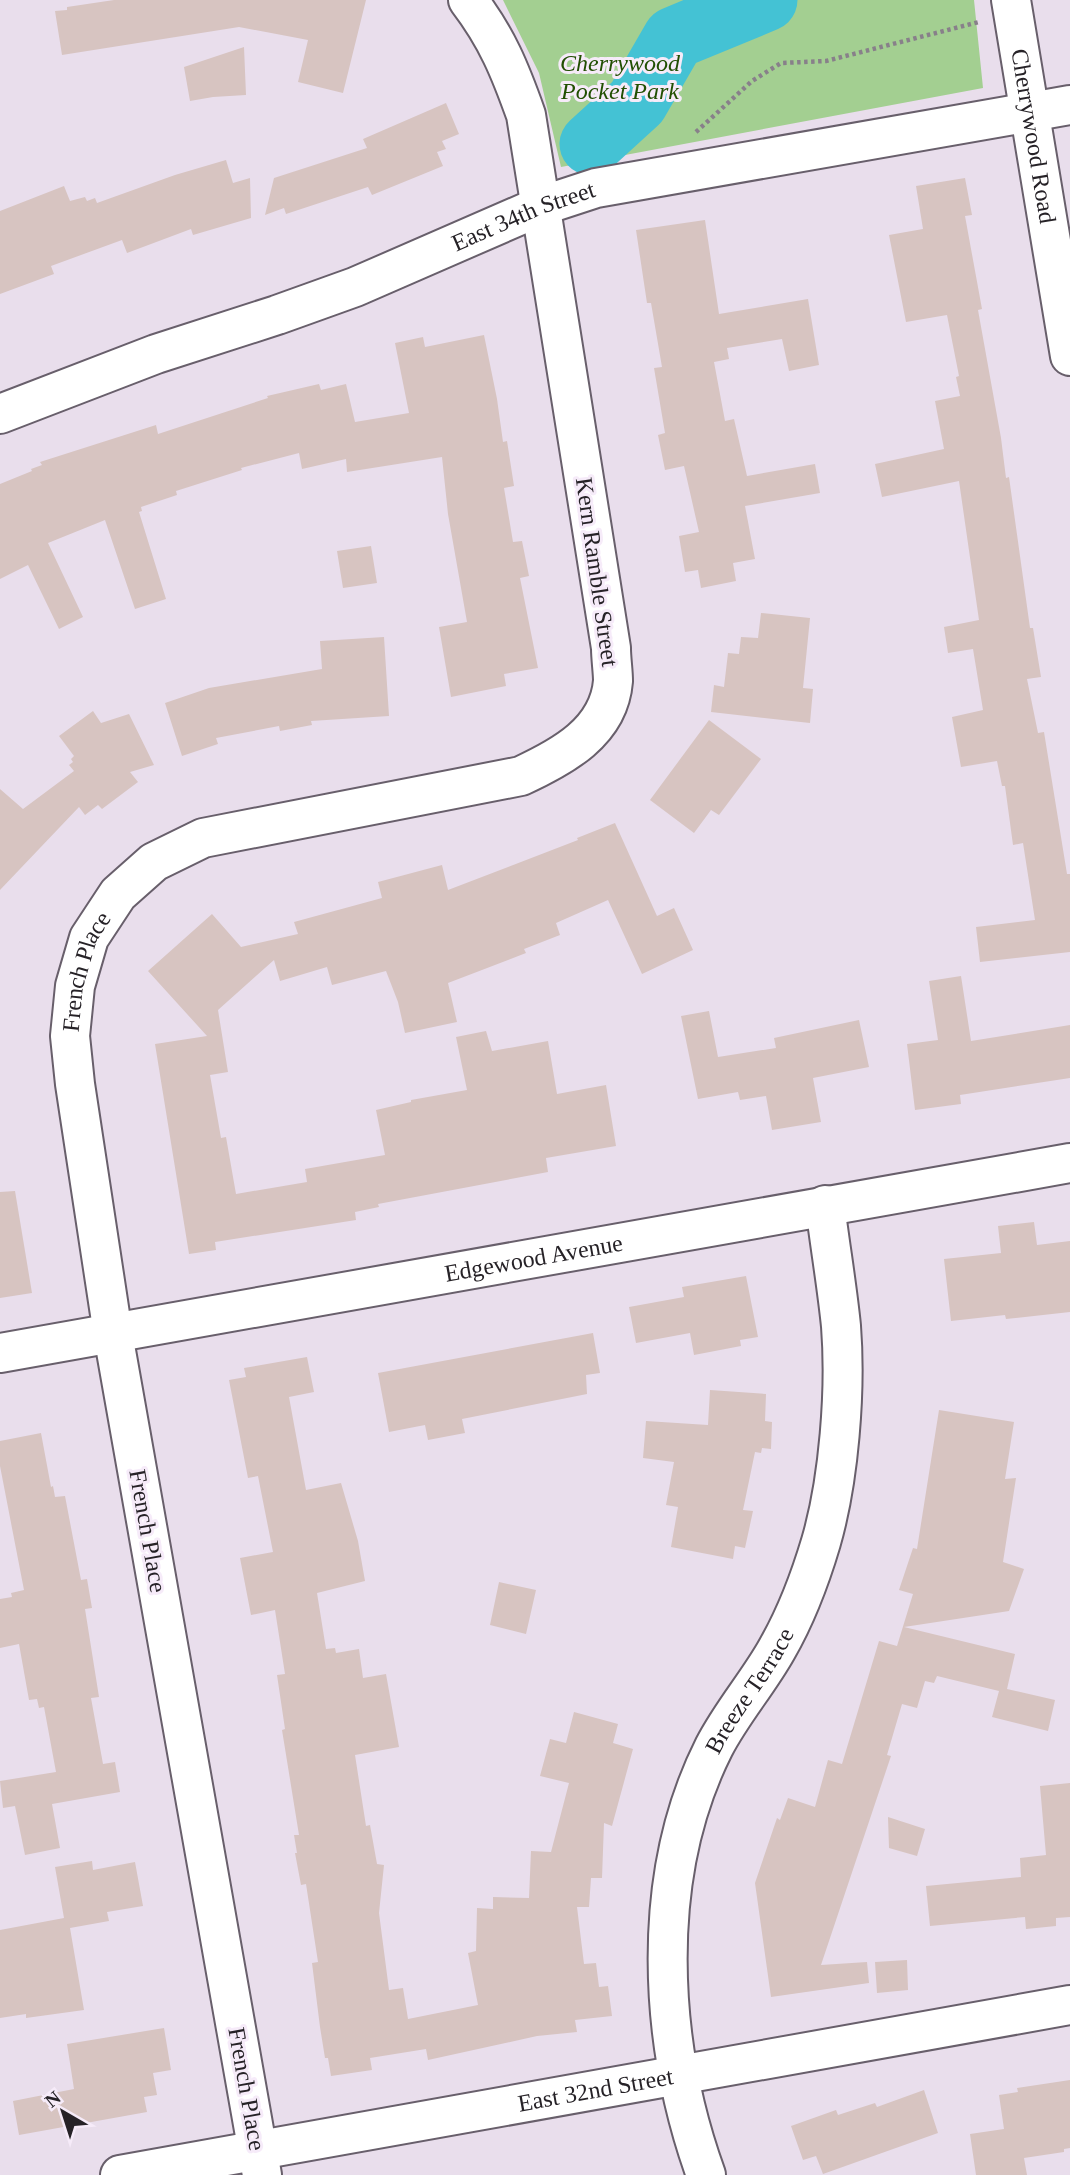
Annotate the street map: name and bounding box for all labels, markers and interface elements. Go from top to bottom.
street label: Cherrywood Road [1006,47,1061,225]
park label: Cherrywood Pocket Park [560,50,681,104]
street label: East 34th Street [448,176,599,256]
street label: Kern Ramble Street [571,476,623,669]
street label: French Place [58,907,116,1033]
street label: Edgewood Avenue [443,1230,625,1287]
street label: French Place [124,1467,172,1595]
street label: Breeze Terrace [700,1624,799,1758]
street label: French Place [223,2025,271,2153]
street label: East 32nd Street [516,2063,676,2117]
north arrow [28,2077,98,2147]
text: N [41,2087,65,2112]

